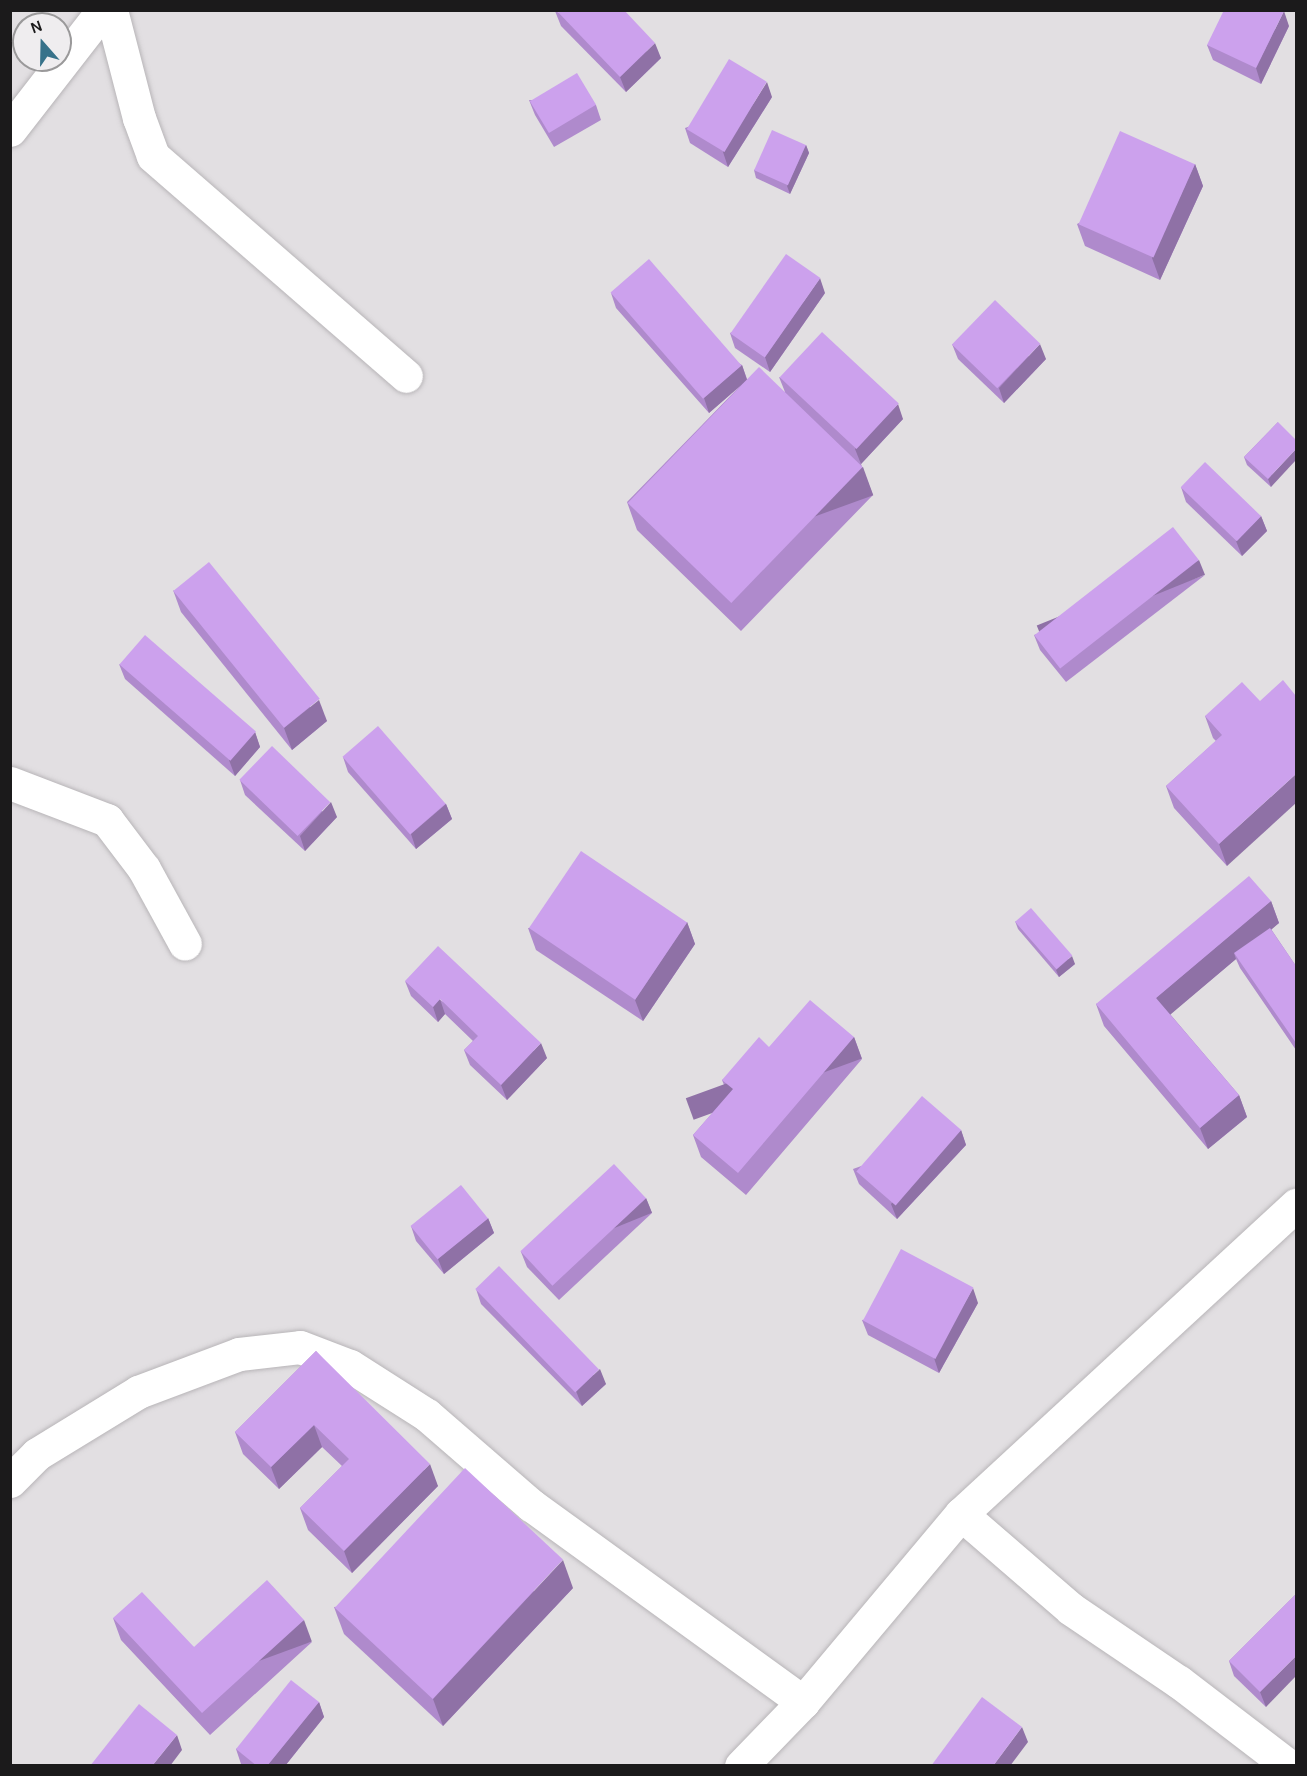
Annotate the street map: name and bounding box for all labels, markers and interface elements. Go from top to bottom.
north arrow [12,12,72,72]
text: N [28,16,45,37]

